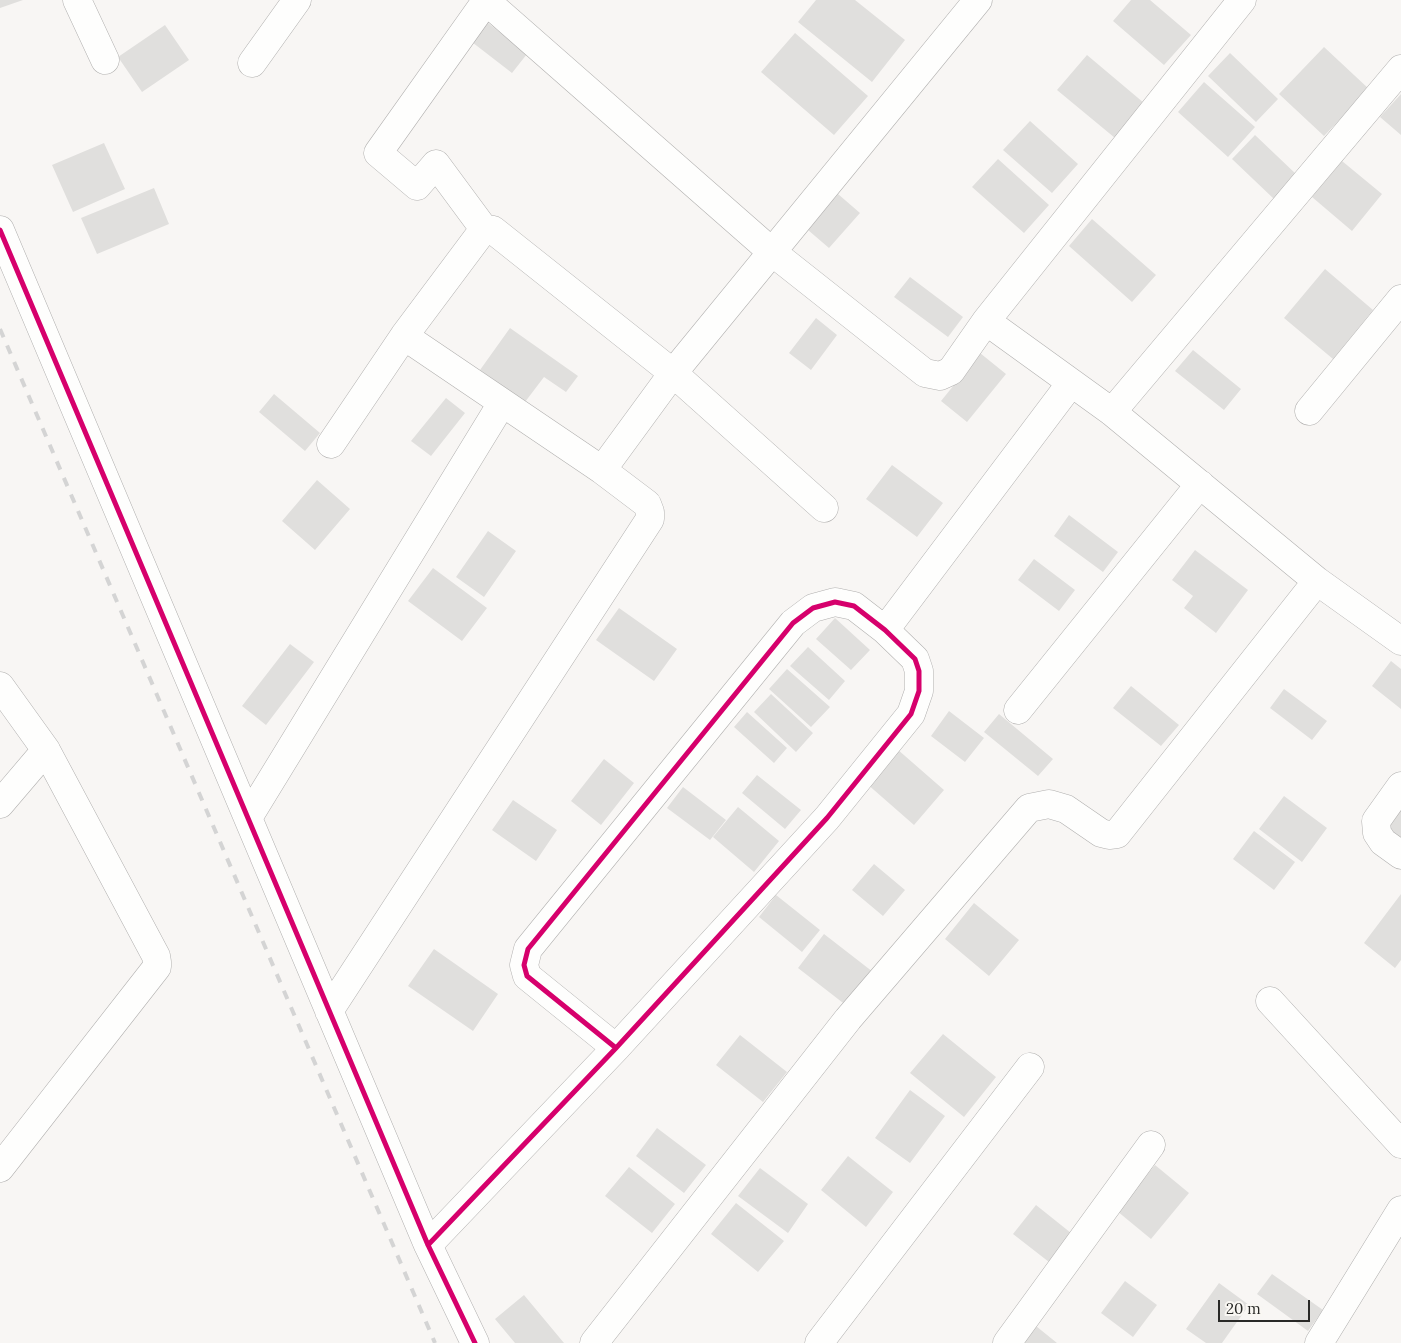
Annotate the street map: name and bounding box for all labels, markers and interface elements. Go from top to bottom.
scale bar [1221,1290,1314,1322]
text: 20 m [1226,1299,1261,1318]

